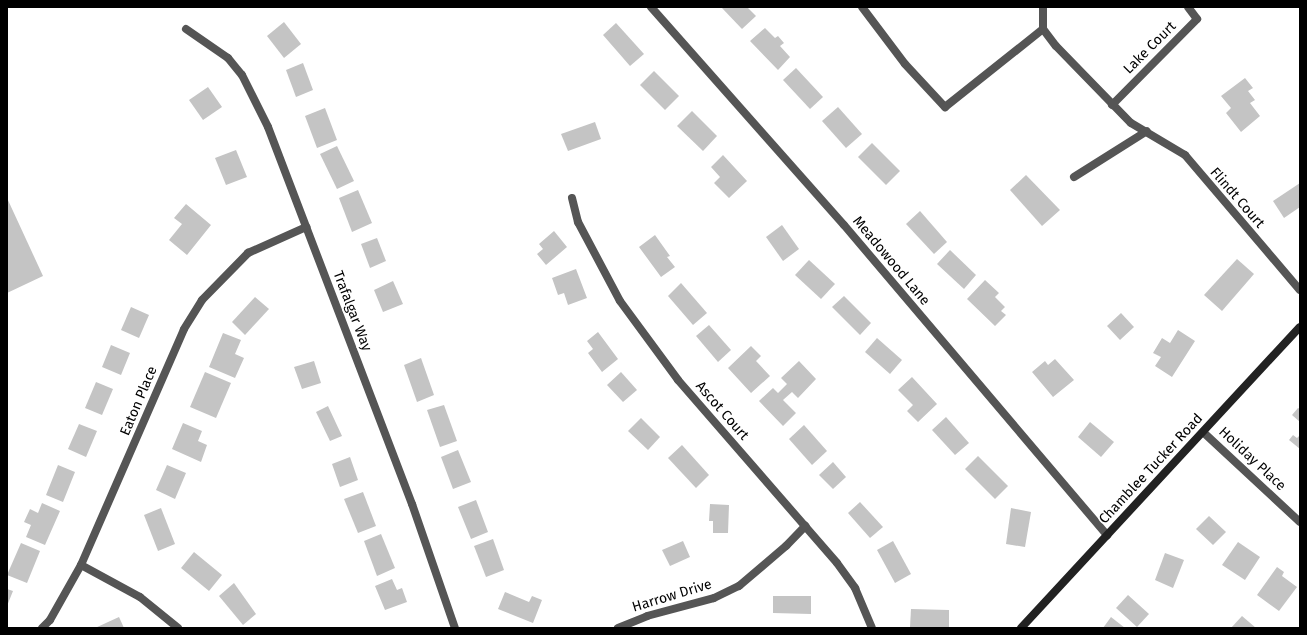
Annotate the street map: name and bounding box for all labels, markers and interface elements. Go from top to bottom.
street label: Lake Court [1120,18,1180,78]
street label: Flindt Court [1206,164,1268,232]
street label: Meadowood Lane [849,213,933,309]
street label: Trafalgar Way [329,269,375,353]
street label: Eaton Place [117,364,161,438]
street label: Ascot Court [692,378,752,444]
street label: Chamblee Tucker Road [1096,410,1206,528]
street label: Holiday Place [1215,424,1289,494]
street label: Harrow Drive [630,576,714,616]

